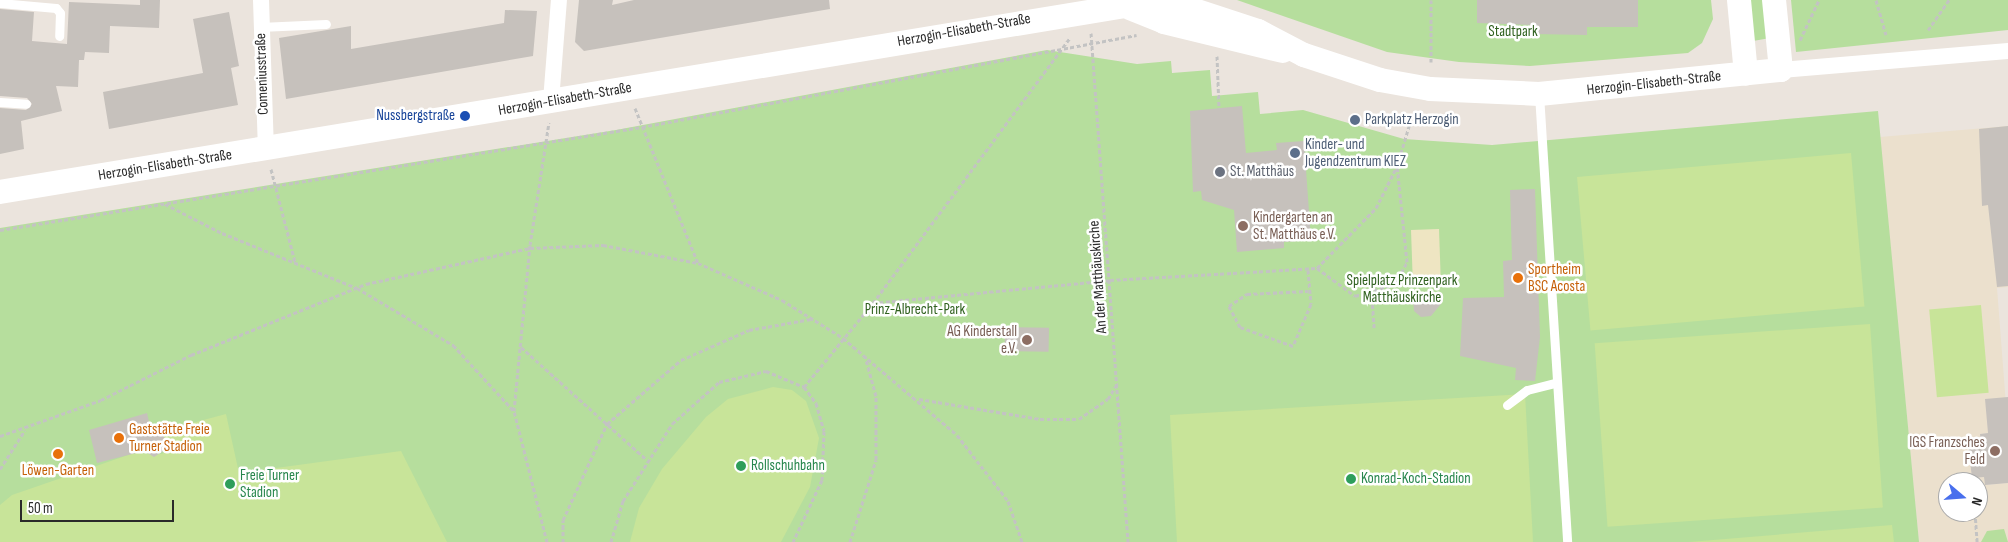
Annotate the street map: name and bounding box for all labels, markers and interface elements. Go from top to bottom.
street label: Herzogin-Elisabeth-Straße [896,9,1032,51]
park label: Stadtpark [1488,23,1538,41]
street label: Comeniusstraße [252,33,272,115]
street label: Herzogin-Elisabeth-Straße [1586,67,1722,99]
street label: Herzogin-Elisabeth-Straße [497,78,633,120]
place label: Nussbergstraße [376,107,455,125]
marker: Nussbergstraße [459,110,471,122]
place label: Parkplatz Herzogin [1365,111,1459,129]
marker: Parkplatz Herzogin [1349,114,1361,126]
place label: Kinder- und Jugendzentrum KIEZ [1305,135,1406,170]
street label: Herzogin-Elisabeth-Straße [97,146,233,184]
marker: Kinder- und Jugendzentrum KIEZ [1289,147,1301,159]
place label: St. Matthäus [1230,163,1294,181]
marker: St. Matthäus [1214,166,1226,178]
place label: Kindergarten an St. Matthäus e.V. [1253,208,1336,243]
street label: An der Matthäuskirche [1085,220,1111,334]
marker: Kindergarten an St. Matthäus e.V. [1237,220,1249,232]
place label: Sportheim BSC Acosta [1528,260,1585,295]
park label: Spielplatz Prinzenpark Matthäuskirche [1347,271,1457,306]
marker: Sportheim BSC Acosta [1512,272,1524,284]
park label: Prinz-Albrecht-Park [865,301,965,319]
place label: AG Kinderstall e.V. [947,322,1017,357]
marker: AG Kinderstall e.V. [1021,334,1033,346]
place label: Gaststätte Freie Turner Stadion [129,420,210,455]
marker: Gaststätte Freie Turner Stadion [113,432,125,444]
place label: IGS Franzsches Feld [1909,433,1985,468]
marker: IGS Franzsches Feld [1989,445,2001,457]
marker: Löwen-Garten [52,448,64,460]
place label: Rollschuhbahn [751,457,825,475]
marker: Rollschuhbahn [735,460,747,472]
place label: Löwen-Garten [22,462,94,480]
place label: Freie Turner Stadion [240,466,299,501]
place label: Konrad-Koch-Stadion [1361,470,1471,488]
north arrow [1938,472,1988,522]
marker: Konrad-Koch-Stadion [1345,473,1357,485]
marker: Freie Turner Stadion [224,478,236,490]
scale bar [22,490,176,522]
text: N [1968,495,1986,508]
text: 50 m [28,499,53,518]

